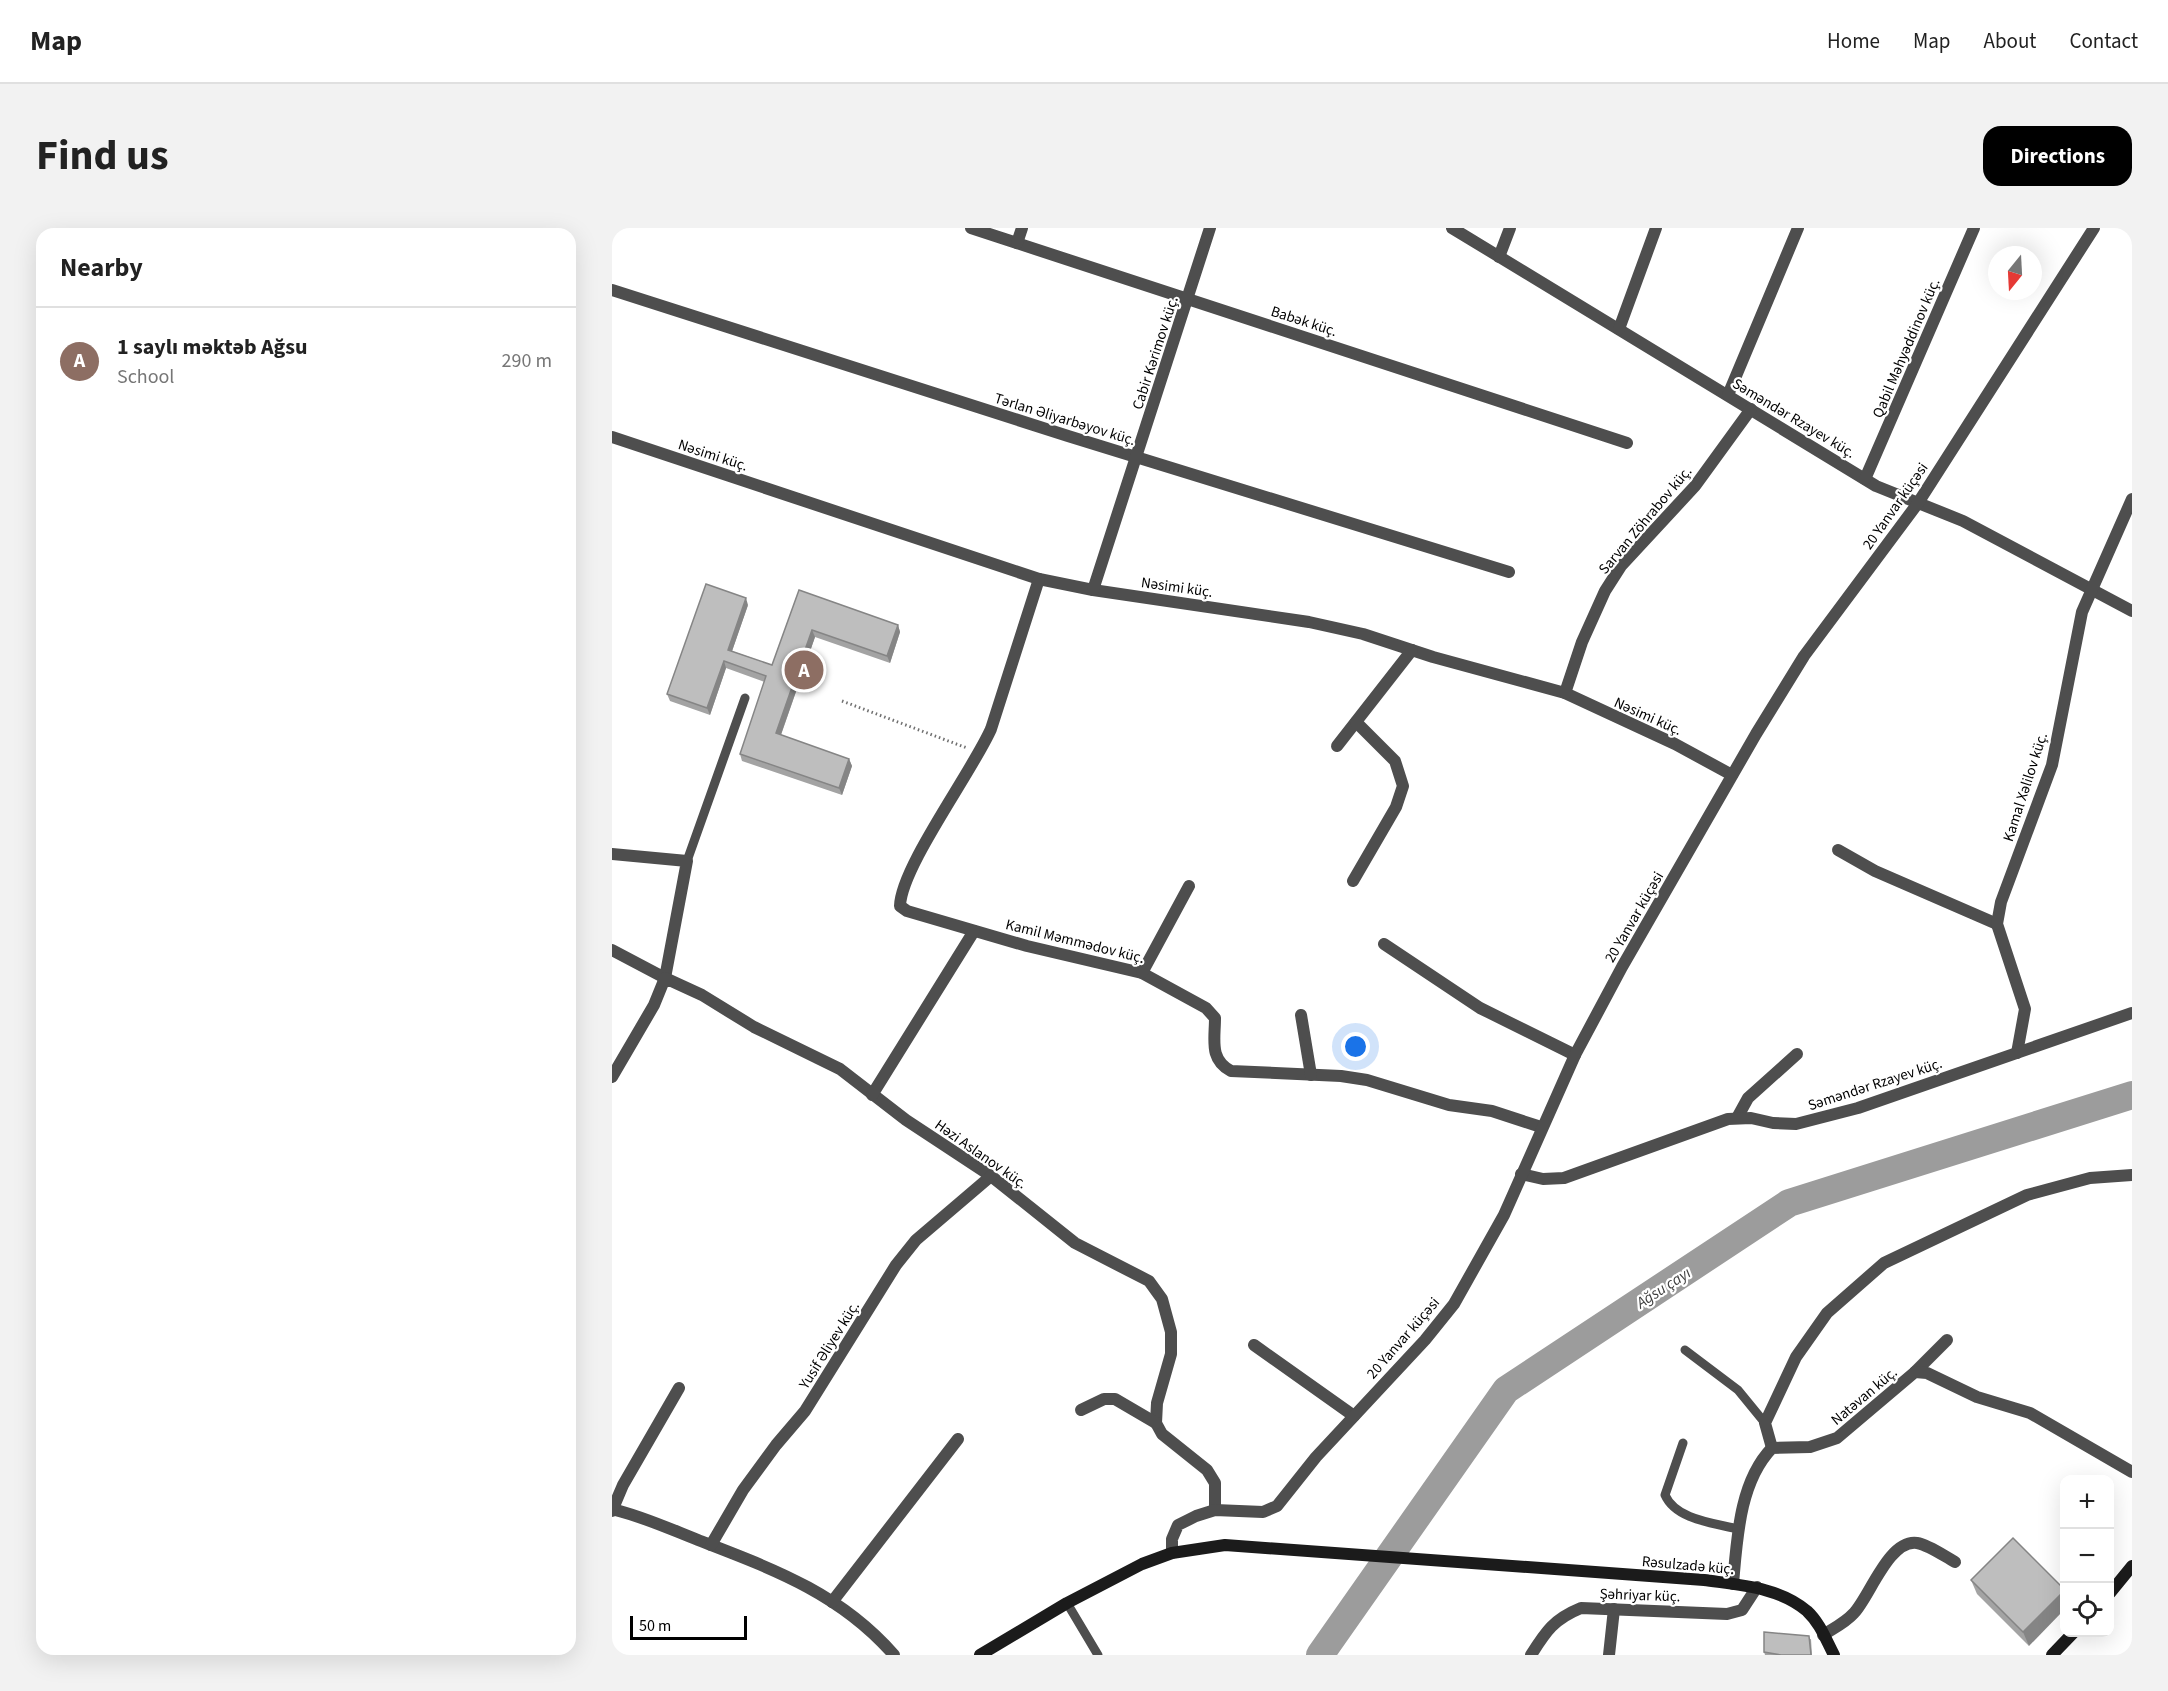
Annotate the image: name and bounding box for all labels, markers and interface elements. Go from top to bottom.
text: Map [30,21,82,61]
text: Home [1827,26,1880,56]
text: Map [1913,26,1951,56]
text: About [1984,26,2036,56]
text: Contact [2069,26,2138,56]
text: Find us [36,126,169,186]
button: Directions [1983,126,2132,186]
north arrow [1988,246,2042,300]
text: Nearby [60,249,143,286]
street label: Qabil Məhyəddinov küç. [1868,275,1945,421]
street label: Cabir Kərimov küç. [1127,294,1184,412]
street label: Babək küç. [1268,301,1340,342]
text: 1 saylı məktəb Ağsu [117,331,308,363]
text: A [74,347,85,375]
text: 290 m [502,347,552,375]
text: School [117,363,174,391]
street label: Səməndər Rzayev küç. [1728,373,1859,463]
street label: Tərlan Əliyarbəyov küç. [992,388,1138,451]
street label: Nəsimi küç. [675,434,750,477]
street label: 20 Yanvar küçəsi [1858,459,1933,554]
street label: Sarvan Zöhrabov küç. [1594,462,1697,579]
street label: Nəsimi küç. [1140,572,1214,603]
pin: A [784,648,824,692]
street label: Nəsimi küç. [1611,692,1685,741]
street label: Kamal Xəlilov küç. [1998,730,2053,844]
street label: 20 Yanvar küçəsi [1600,868,1669,967]
street label: Kamil Məmmədov küç. [1003,914,1146,969]
your location [1341,1032,1370,1061]
street label: Səməndər Rzayev küç. [1805,1053,1945,1116]
street label: Həzi Aslanov küç. [930,1115,1031,1194]
water label: Ağsu çayı [1631,1262,1695,1314]
street label: 20 Yanvar küçəsi [1362,1293,1445,1384]
street label: Yusif Əliyev küç. [794,1297,865,1394]
street label: Natəvan küç. [1827,1362,1902,1430]
map controls [2060,1475,2114,1637]
button: + [2060,1475,2114,1529]
button: − [2060,1529,2114,1583]
street label: Rəsulzadə küç. [1641,1551,1735,1580]
button: locate [2060,1583,2114,1637]
street label: Şəhriyar küç. [1599,1584,1681,1607]
scale bar [630,1613,747,1640]
text: 50 m [639,1615,671,1637]

